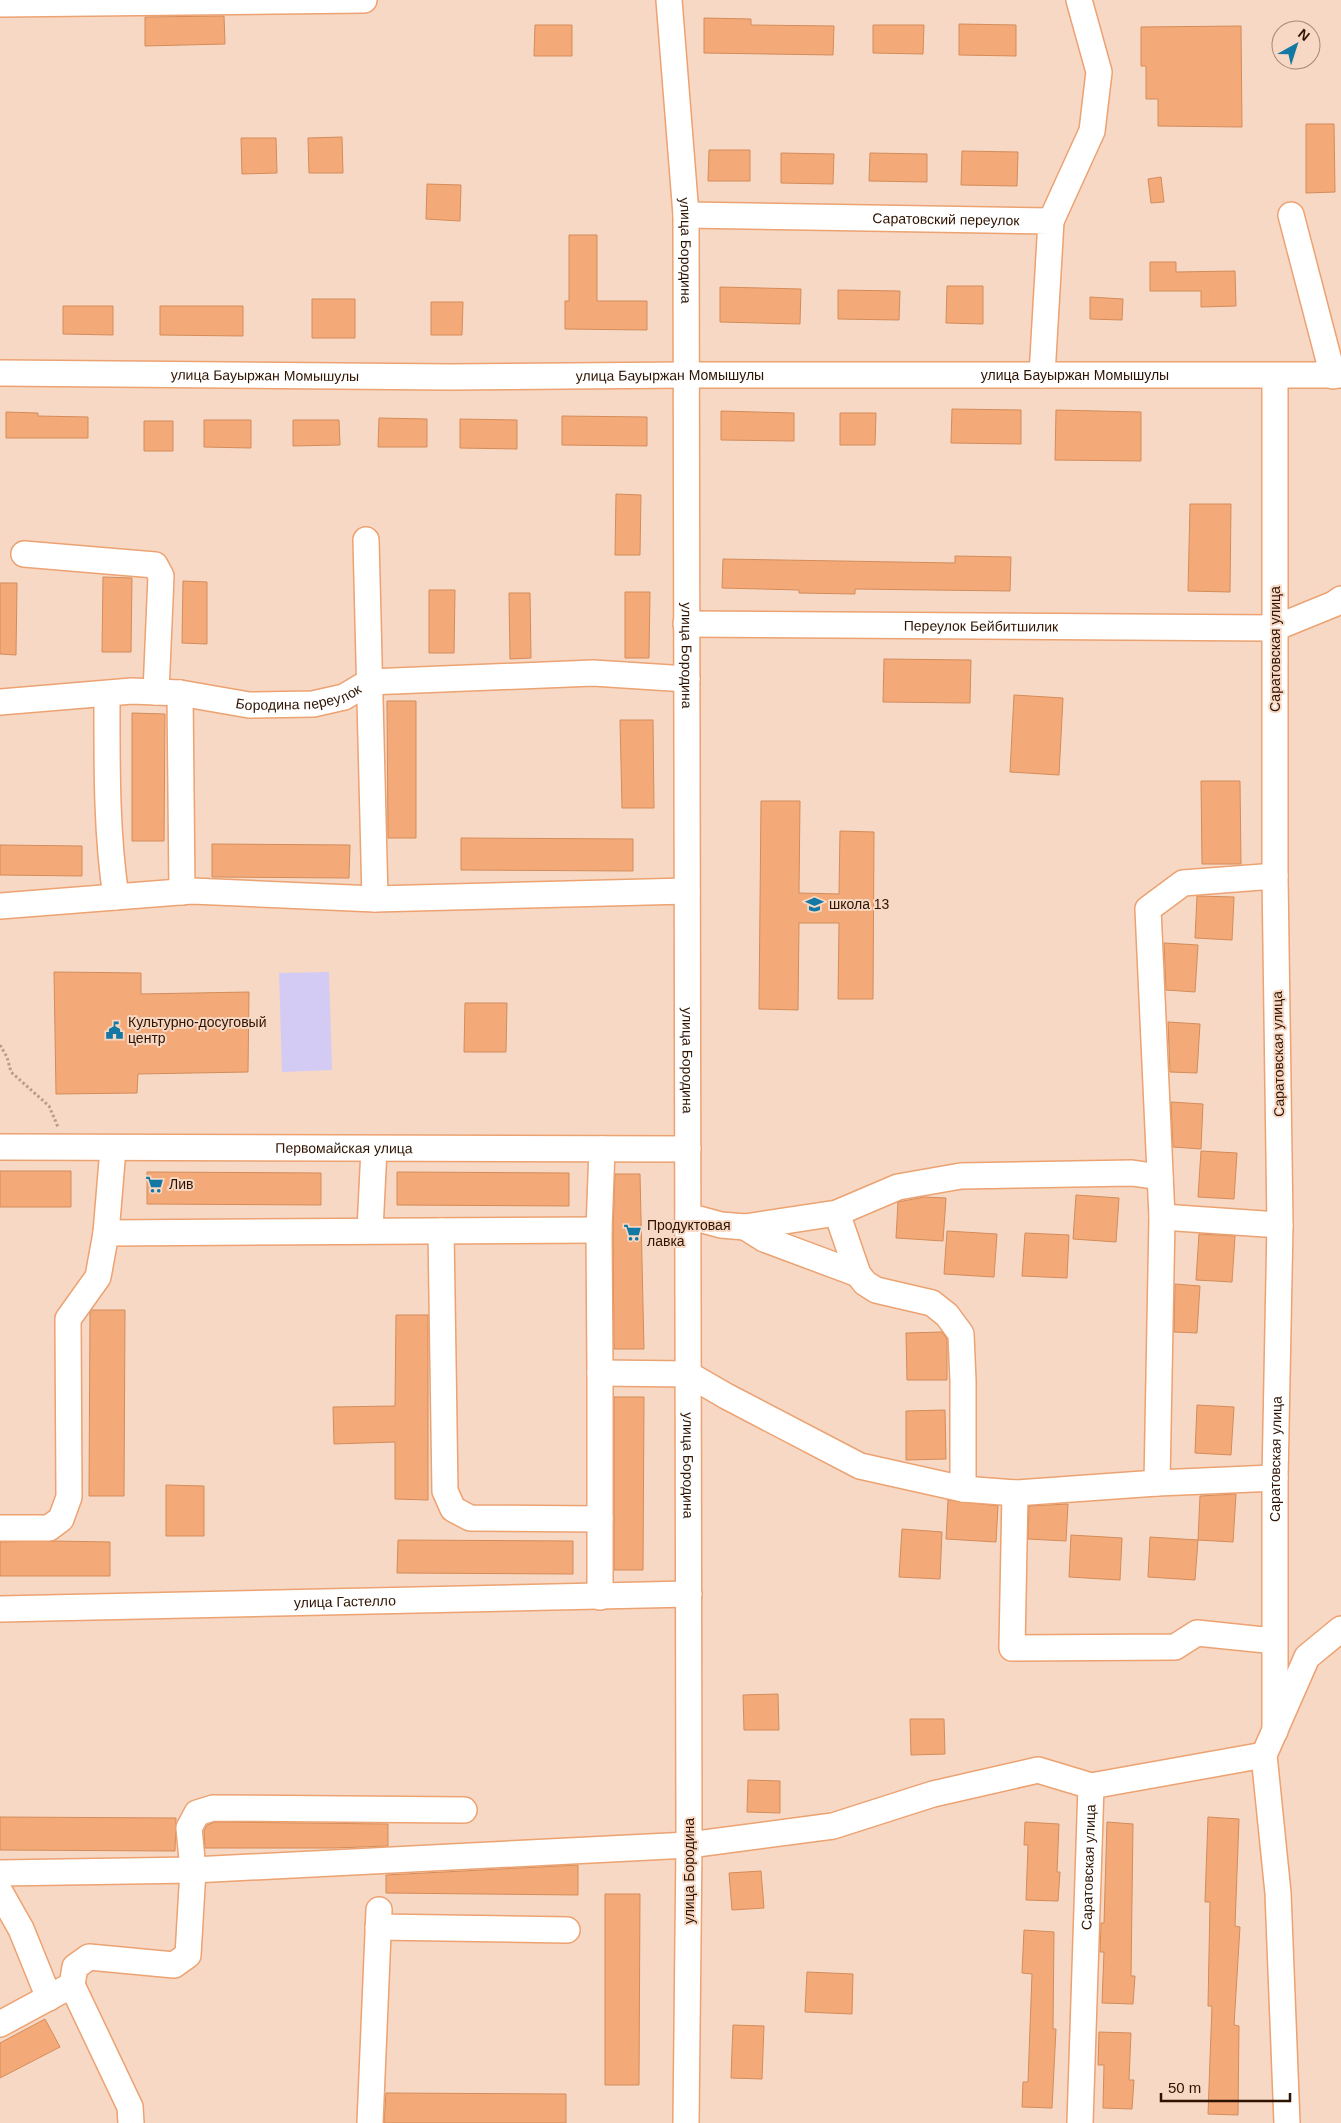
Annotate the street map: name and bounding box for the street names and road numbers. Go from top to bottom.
street label: улица Бородина [677,197,694,304]
street label: Саратовский переулок [872,210,1021,228]
street label: улица Бауыржан Момышулы [171,367,359,384]
street label: улица Бауыржан Момышулы [576,367,764,384]
street label: улица Бауыржан Момышулы [981,367,1169,383]
street label: Саратовская улица [1267,586,1283,712]
street label: улица Бородина [679,602,695,709]
street label: Переулок Бейбитшилик [904,617,1059,635]
street label: Бородина переулок [235,680,365,714]
street label: Саратовская улица [1269,991,1287,1117]
street label: улица Бородина [679,1007,696,1114]
street label: Первомайская улица [275,1140,413,1156]
street label: Саратовская улица [1267,1396,1285,1522]
street label: улица Бородина [680,1412,696,1519]
street label: улица Гастелло [294,1592,396,1611]
street label: Саратовская улица [1078,1804,1098,1930]
street label: улица Бородина [681,1818,697,1924]

